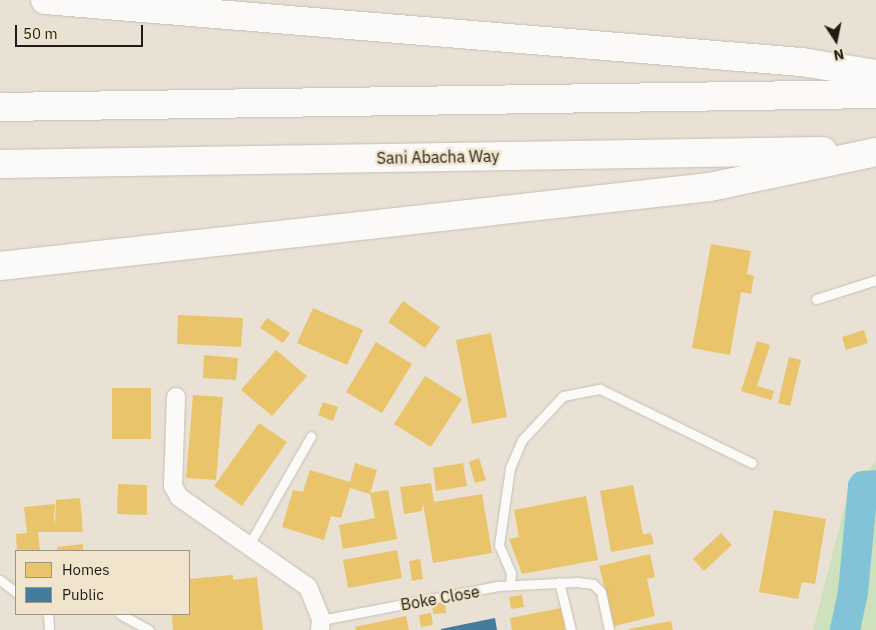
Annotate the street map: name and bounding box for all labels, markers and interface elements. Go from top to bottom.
scale bar [18,15,145,47]
north arrow [811,15,861,65]
text: 50 m [23,24,58,43]
text: N [832,45,846,65]
street label: Sani Abacha Way [376,146,500,168]
legend [15,550,190,615]
text: Homes [62,560,110,579]
street label: Boke Close [399,582,481,614]
text: Public [62,585,104,604]

